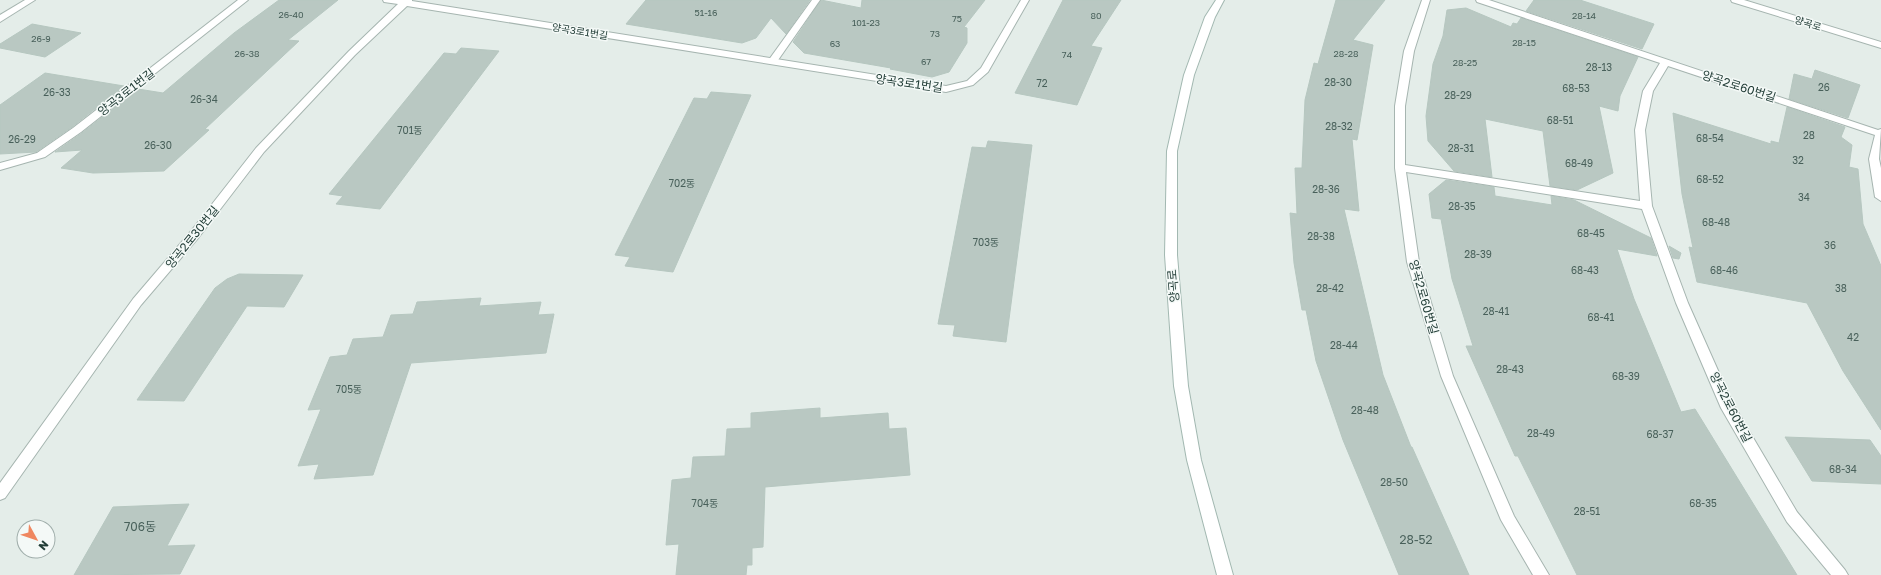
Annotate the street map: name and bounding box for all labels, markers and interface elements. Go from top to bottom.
house number: 51-16 [695,7,717,18]
house number: 26-40 [278,9,304,20]
house number: 80 [1090,10,1102,21]
house number: 28-14 [1572,10,1596,21]
house number: 75 [952,13,962,24]
street label: 양곡로 [1793,13,1823,33]
house number: 101-23 [852,17,880,28]
street label: 양곡3로1번길 [551,21,609,41]
house number: 73 [930,28,940,39]
house number: 26-9 [31,33,51,44]
house number: 28-15 [1512,37,1536,48]
house number: 63 [830,38,840,49]
house number: 26-38 [235,48,259,59]
house number: 28-28 [1334,48,1358,59]
house number: 74 [1062,49,1073,60]
house number: 67 [921,56,931,67]
house number: 28-25 [1453,57,1477,68]
house number: 28-13 [1586,61,1612,73]
street label: 양곡3로1번길 [95,65,157,119]
street label: 양곡2로60번길 [1700,67,1778,105]
street label: 양곡3로1번길 [874,71,944,95]
house number: 28-30 [1324,76,1352,88]
house number: 72 [1036,77,1048,89]
house number: 26 [1818,81,1830,93]
house number: 68-53 [1562,82,1590,94]
house number: 26-33 [43,86,71,98]
house number: 28-29 [1444,89,1472,101]
house number: 26-34 [190,93,218,105]
house number: 68-51 [1547,114,1573,126]
house number: 28-32 [1325,120,1353,132]
house number: 701동 [397,124,423,136]
house number: 28 [1803,129,1815,141]
house number: 68-54 [1696,132,1724,144]
house number: 26-29 [8,133,36,145]
house number: 26-30 [144,139,172,151]
house number: 28-31 [1448,142,1474,154]
house number: 32 [1792,154,1804,166]
house number: 68-49 [1565,157,1593,169]
house number: 68-52 [1696,173,1724,185]
house number: 702동 [669,177,695,189]
house number: 28-36 [1312,183,1340,195]
house number: 34 [1798,191,1810,203]
house number: 28-35 [1448,200,1476,212]
street label: 양곡2로30번길 [162,203,222,271]
house number: 68-48 [1702,216,1730,228]
house number: 68-45 [1577,227,1605,239]
house number: 28-38 [1307,230,1335,242]
house number: 703동 [973,236,999,248]
house number: 36 [1824,239,1836,251]
house number: 28-39 [1464,248,1492,260]
street label: 양곡2로60번길 [1406,258,1442,336]
house number: 68-43 [1571,264,1599,276]
house number: 68-46 [1710,264,1738,276]
street label: 양곡로 [1164,269,1182,303]
house number: 28-42 [1316,282,1344,294]
house number: 38 [1835,282,1847,294]
house number: 28-41 [1483,305,1509,317]
house number: 68-41 [1588,311,1615,323]
house number: 42 [1847,331,1859,343]
house number: 28-44 [1330,339,1358,351]
house number: 28-43 [1496,363,1524,375]
street label: 양곡2로60번길 [1707,369,1755,445]
house number: 68-39 [1612,370,1640,382]
house number: 705동 [336,383,362,395]
house number: 28-48 [1351,404,1379,416]
house number: 28-49 [1527,427,1555,439]
house number: 68-37 [1646,428,1674,440]
house number: 68-34 [1829,463,1857,475]
house number: 28-50 [1380,476,1408,488]
house number: 704동 [692,497,718,509]
house number: 68-35 [1689,497,1717,509]
house number: 28-51 [1574,505,1600,517]
north arrow [16,519,56,559]
house number: 706동 [124,519,156,534]
house number: 28-52 [1400,532,1432,547]
text: N [36,538,52,553]

